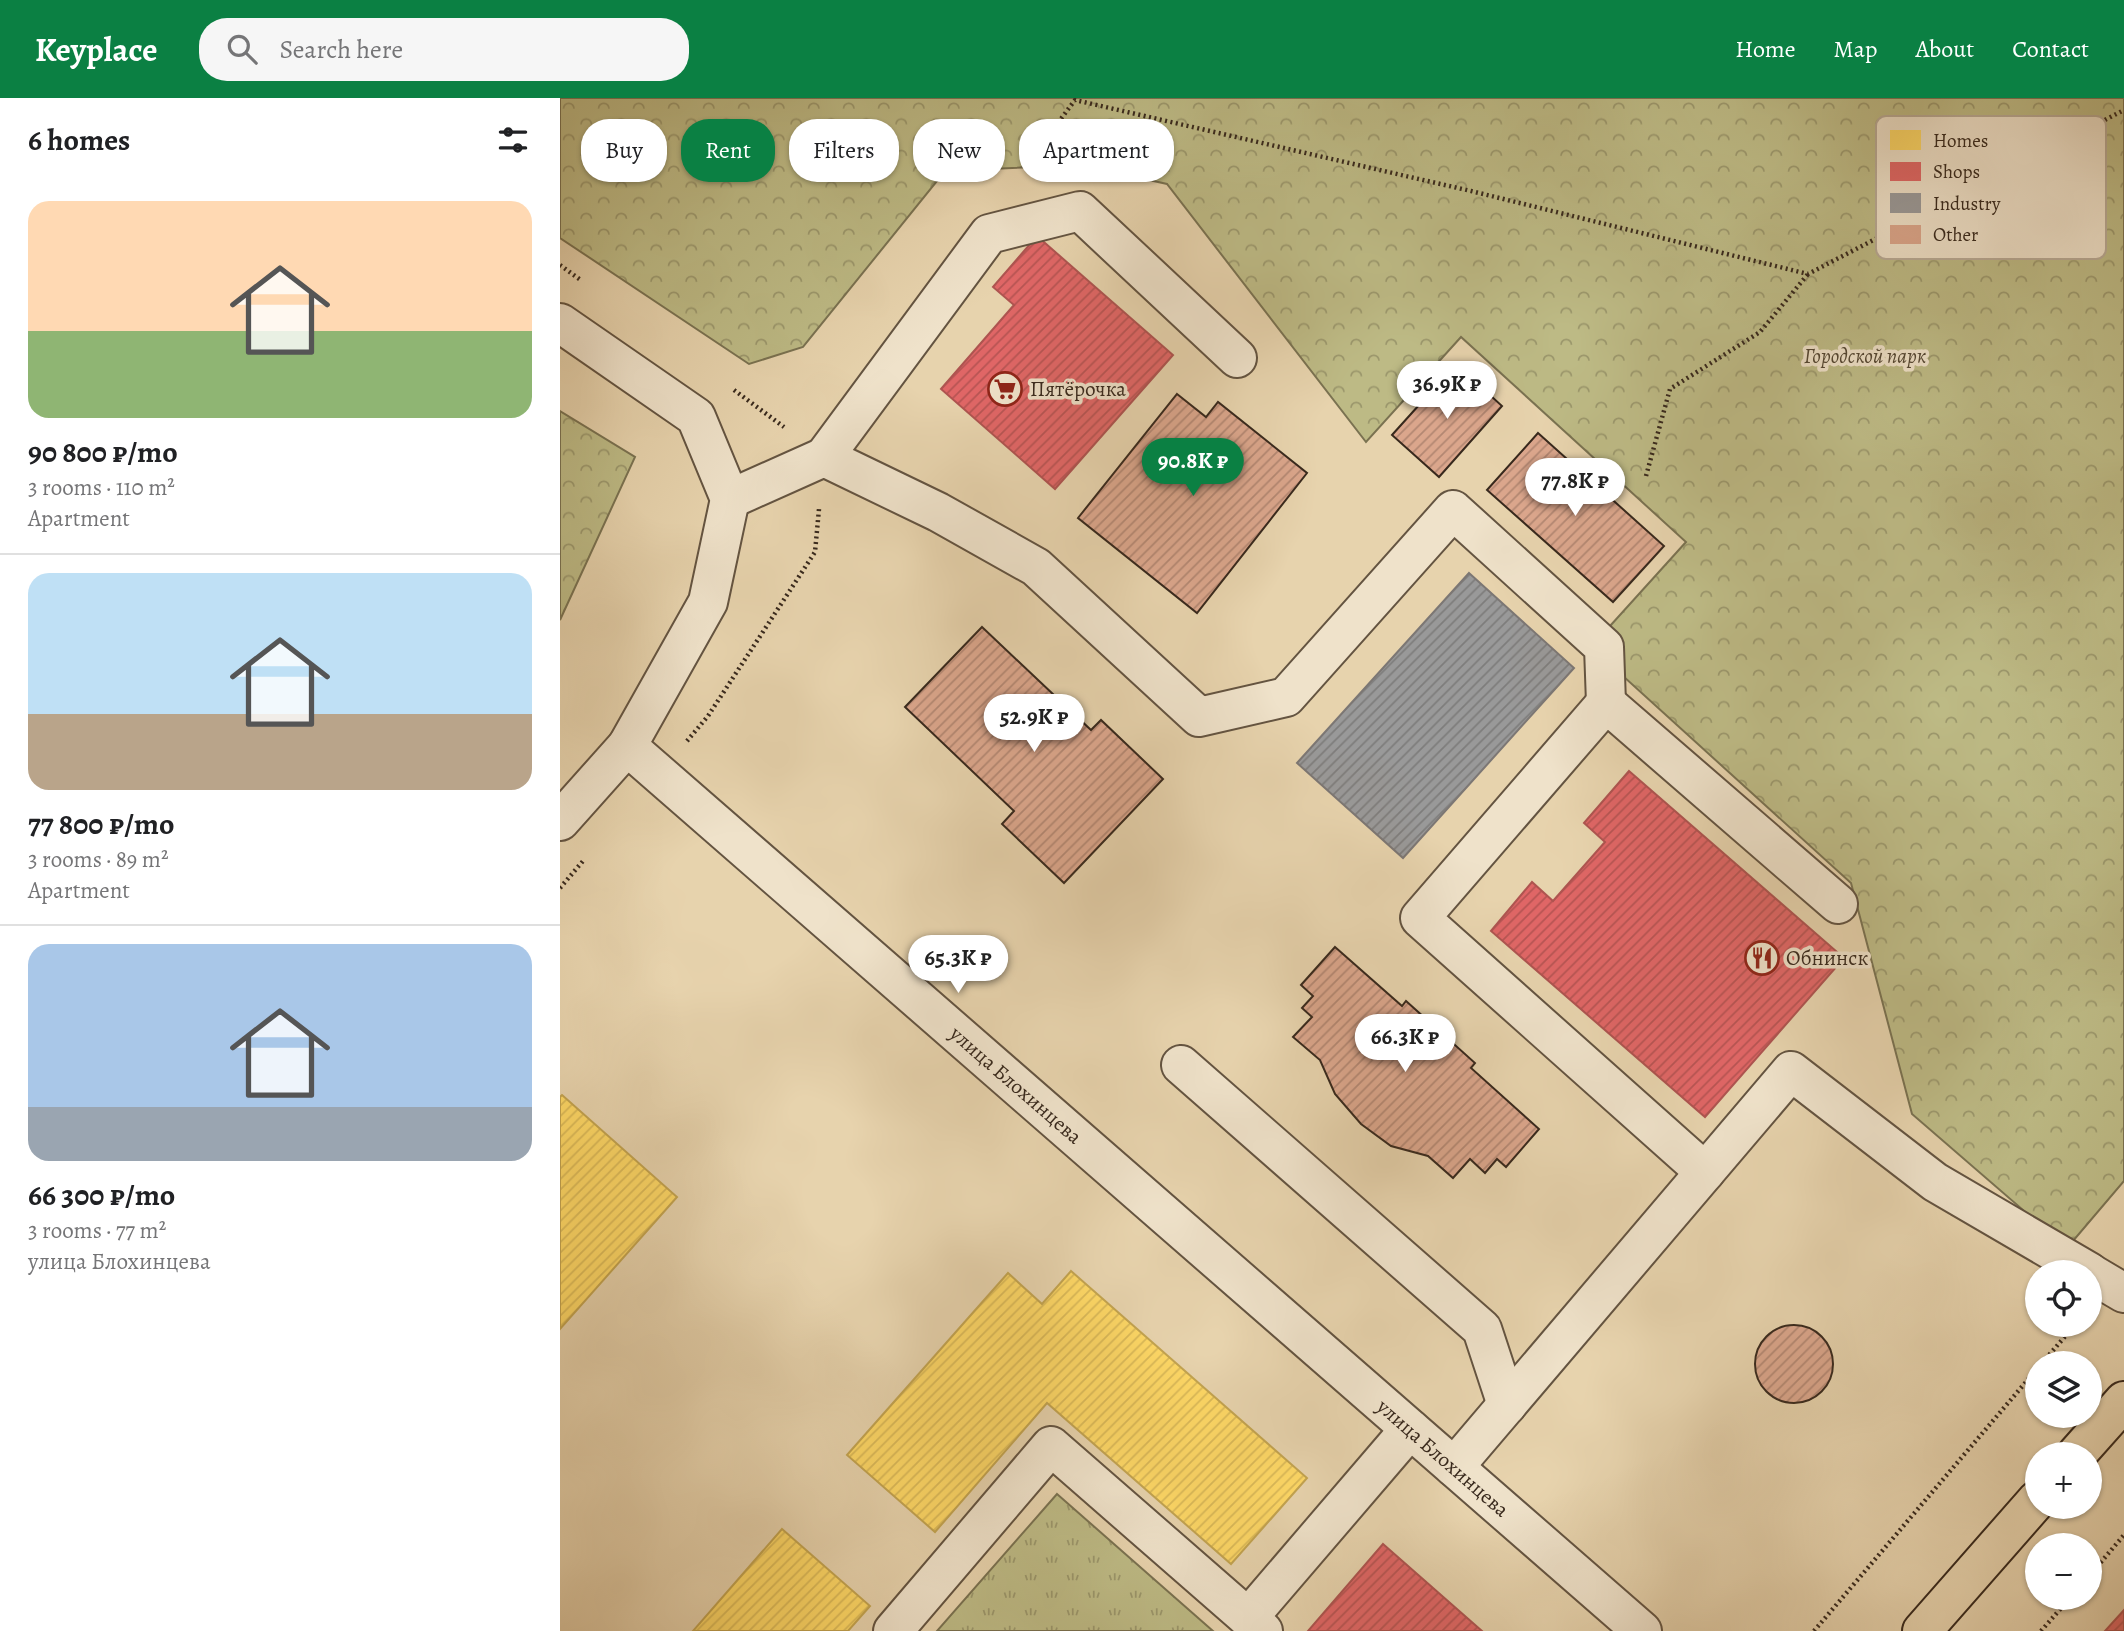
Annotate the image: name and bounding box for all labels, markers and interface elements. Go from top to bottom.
search box [199,18,689,81]
text: Keyplace [35,27,157,72]
icon: search [223,30,261,68]
text: Search here [279,32,403,67]
text: Home [1735,33,1796,65]
text: Map [1834,33,1878,65]
text: About [1916,33,1974,65]
text: Contact [2012,33,2089,65]
legend [1876,116,2106,259]
chip: Buy [581,119,667,182]
chip: Rent [681,119,775,182]
chip: Filters [789,119,899,182]
chip: New [913,119,1005,182]
chip: Apartment [1019,119,1174,182]
text: 6 homes [28,120,130,160]
icon: filters [494,121,532,159]
text: Homes [1933,128,1988,154]
text: Shops [1933,159,1980,185]
text: Industry [1933,191,2001,217]
text: Other [1933,222,1978,248]
icon: home [217,247,343,373]
park label: Городской парк [1804,342,1926,370]
pin: 36.9K ₽ [1382,362,1512,421]
text: 36.9K ₽ [1413,368,1481,399]
supermarket icon: Пятёрочка [986,370,1024,408]
place label: Пятёрочка [1030,375,1126,403]
text: 90 800 ₽/mo [28,432,178,472]
pin: 90.8K ₽ [1128,438,1258,498]
text: 90.8K ₽ [1158,445,1228,476]
pin: 77.8K ₽ [1510,458,1640,518]
text: 77.8K ₽ [1541,465,1609,496]
text: 3 rooms · 110 m² [28,472,175,503]
text: Apartment [28,503,130,534]
icon: home [217,619,343,745]
pin: 52.9K ₽ [969,694,1099,754]
text: 52.9K ₽ [1000,701,1068,732]
text: 77 800 ₽/mo [28,804,174,844]
text: 3 rooms · 89 m² [28,844,169,875]
text: Apartment [28,875,130,906]
pin: 65.3K ₽ [893,936,1023,995]
restaurant icon: Обнинск [1743,939,1781,977]
text: 65.3K ₽ [924,942,992,973]
place label: Обнинск [1786,944,1868,972]
icon: home [217,990,343,1116]
pin: 66.3K ₽ [1340,1014,1470,1074]
street label: улица Блохинцева [943,1019,1088,1150]
text: 66.3K ₽ [1371,1021,1439,1052]
text: 66 300 ₽/mo [28,1175,175,1215]
text: 3 rooms · 77 m² [28,1215,166,1246]
text: улица Блохинцева [28,1246,211,1277]
map controls [2025,1260,2102,1610]
button: locate [2025,1260,2102,1337]
button: layers [2025,1351,2102,1428]
street label: улица Блохинцева [1370,1392,1515,1523]
button: + [2025,1442,2102,1519]
button: − [2025,1533,2102,1610]

